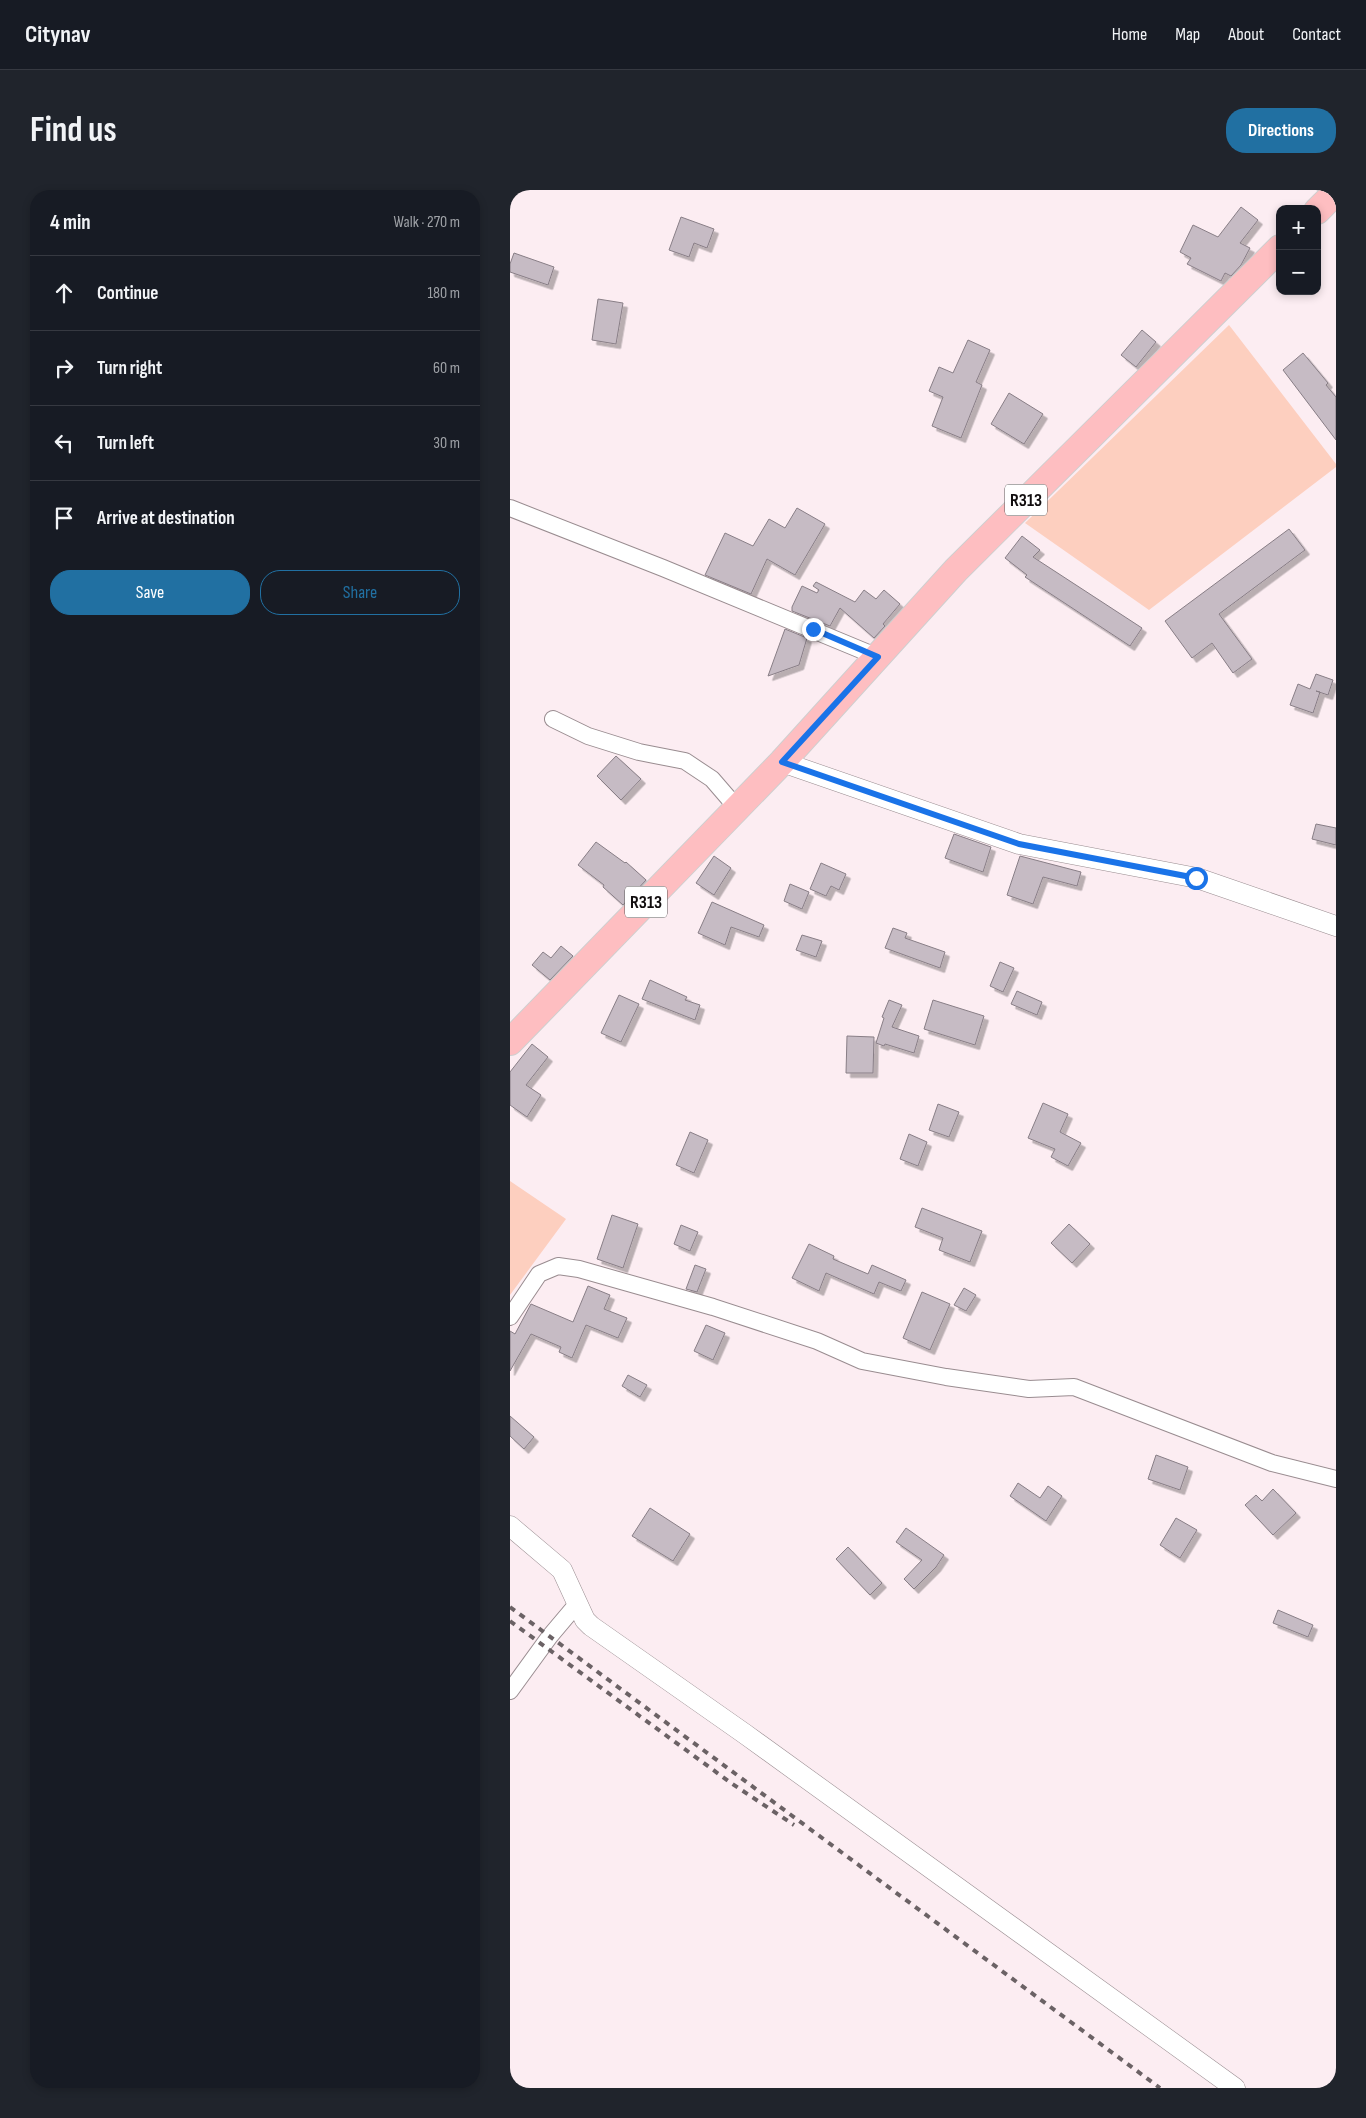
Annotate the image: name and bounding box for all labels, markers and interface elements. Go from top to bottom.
text: Citynav [25,20,91,49]
text: Home [1112,24,1147,45]
text: Map [1175,24,1200,45]
text: About [1228,24,1264,45]
text: Contact [1292,24,1341,45]
button: Directions [1226,108,1336,153]
text: Find us [30,109,117,152]
map controls [1276,205,1321,295]
button: + [1276,205,1321,250]
text: 4 min [50,210,91,235]
text: Walk · 270 m [394,213,460,232]
button: − [1276,250,1321,295]
icon: ahead [50,279,78,307]
text: Continue [97,282,158,305]
text: 180 m [427,284,460,303]
icon: right [50,354,78,382]
text: Turn right [97,357,162,380]
text: 60 m [433,359,460,378]
icon: left [50,429,78,457]
text: Turn left [97,432,154,455]
text: 30 m [433,434,460,453]
road number: R313 [1005,484,1047,516]
icon: arrive [50,504,78,532]
text: Arrive at destination [97,507,235,530]
button: Save [50,570,250,615]
button: Share [260,570,460,615]
route end [802,618,825,641]
route start [1185,867,1208,890]
road number: R313 [625,886,667,918]

